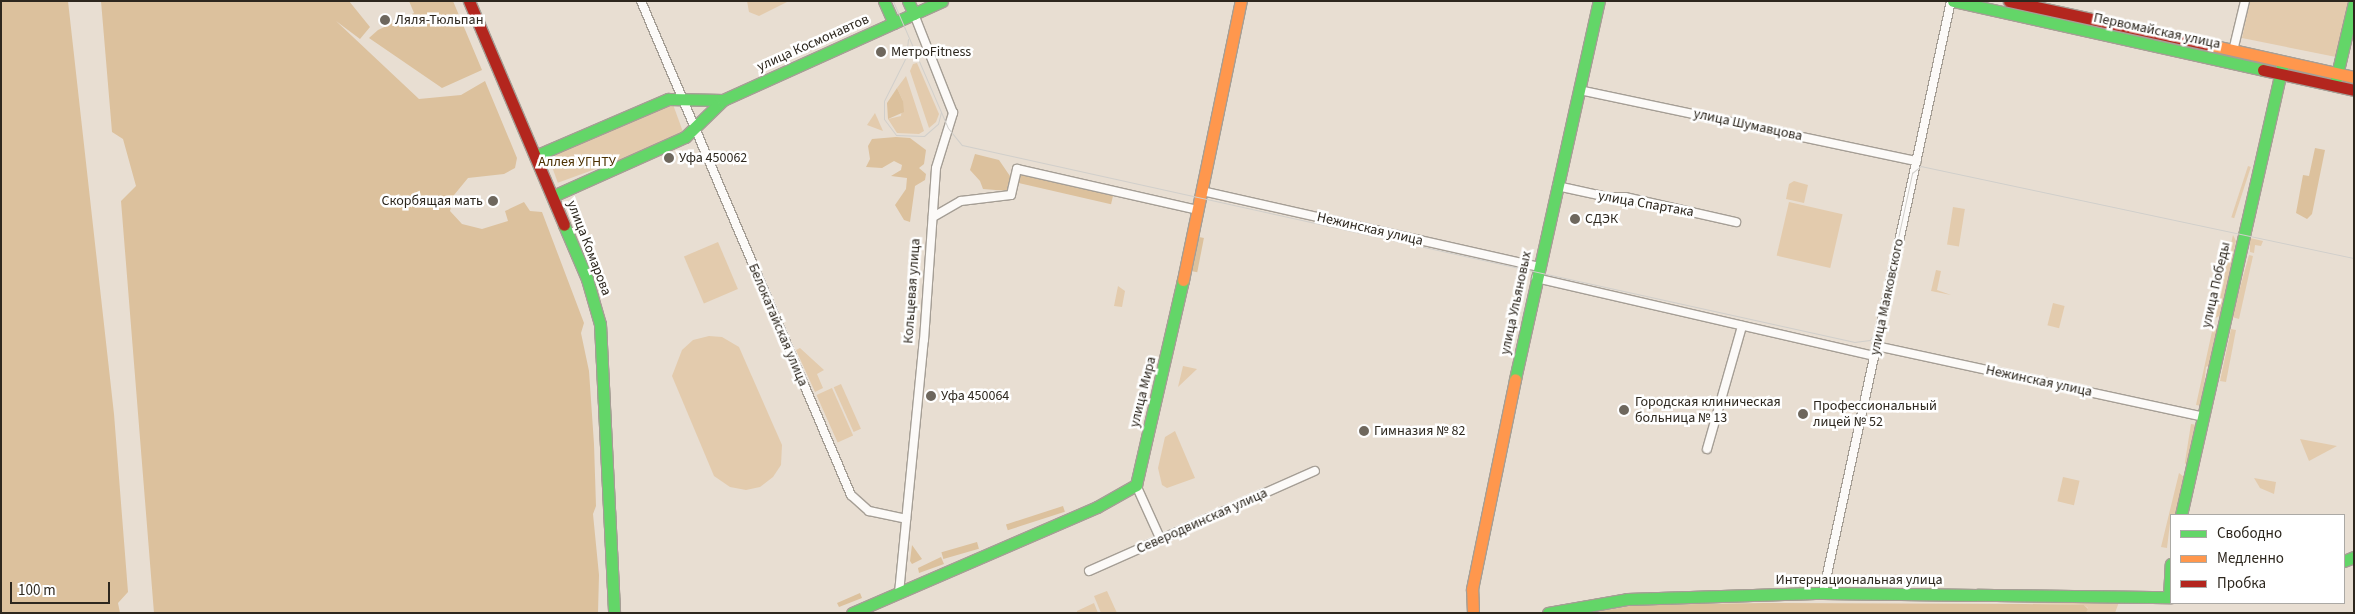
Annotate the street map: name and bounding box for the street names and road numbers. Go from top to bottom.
street label: Первомайская улица [2092,9,2222,53]
street label: улица Космонавтов [755,11,871,75]
street label: улица Шумавцова [1692,105,1804,145]
street label: улица Спартака [1597,187,1695,221]
street label: улица Комарова [563,198,615,298]
street label: Нежинская улица [1315,209,1425,249]
street label: улица Маяковского [1866,237,1908,357]
street label: Кольцевая улица [900,238,924,344]
street label: улица Победы [2198,240,2234,330]
street label: улица Ульяновых [1497,250,1535,356]
street label: Белокатайская улица [745,261,811,389]
street label: улица Мира [1126,355,1160,429]
street label: Нежинская улица [1984,362,2094,400]
street label: Северодвинская улица [1134,485,1270,557]
street label: Интернациональная улица [1775,572,1943,588]

